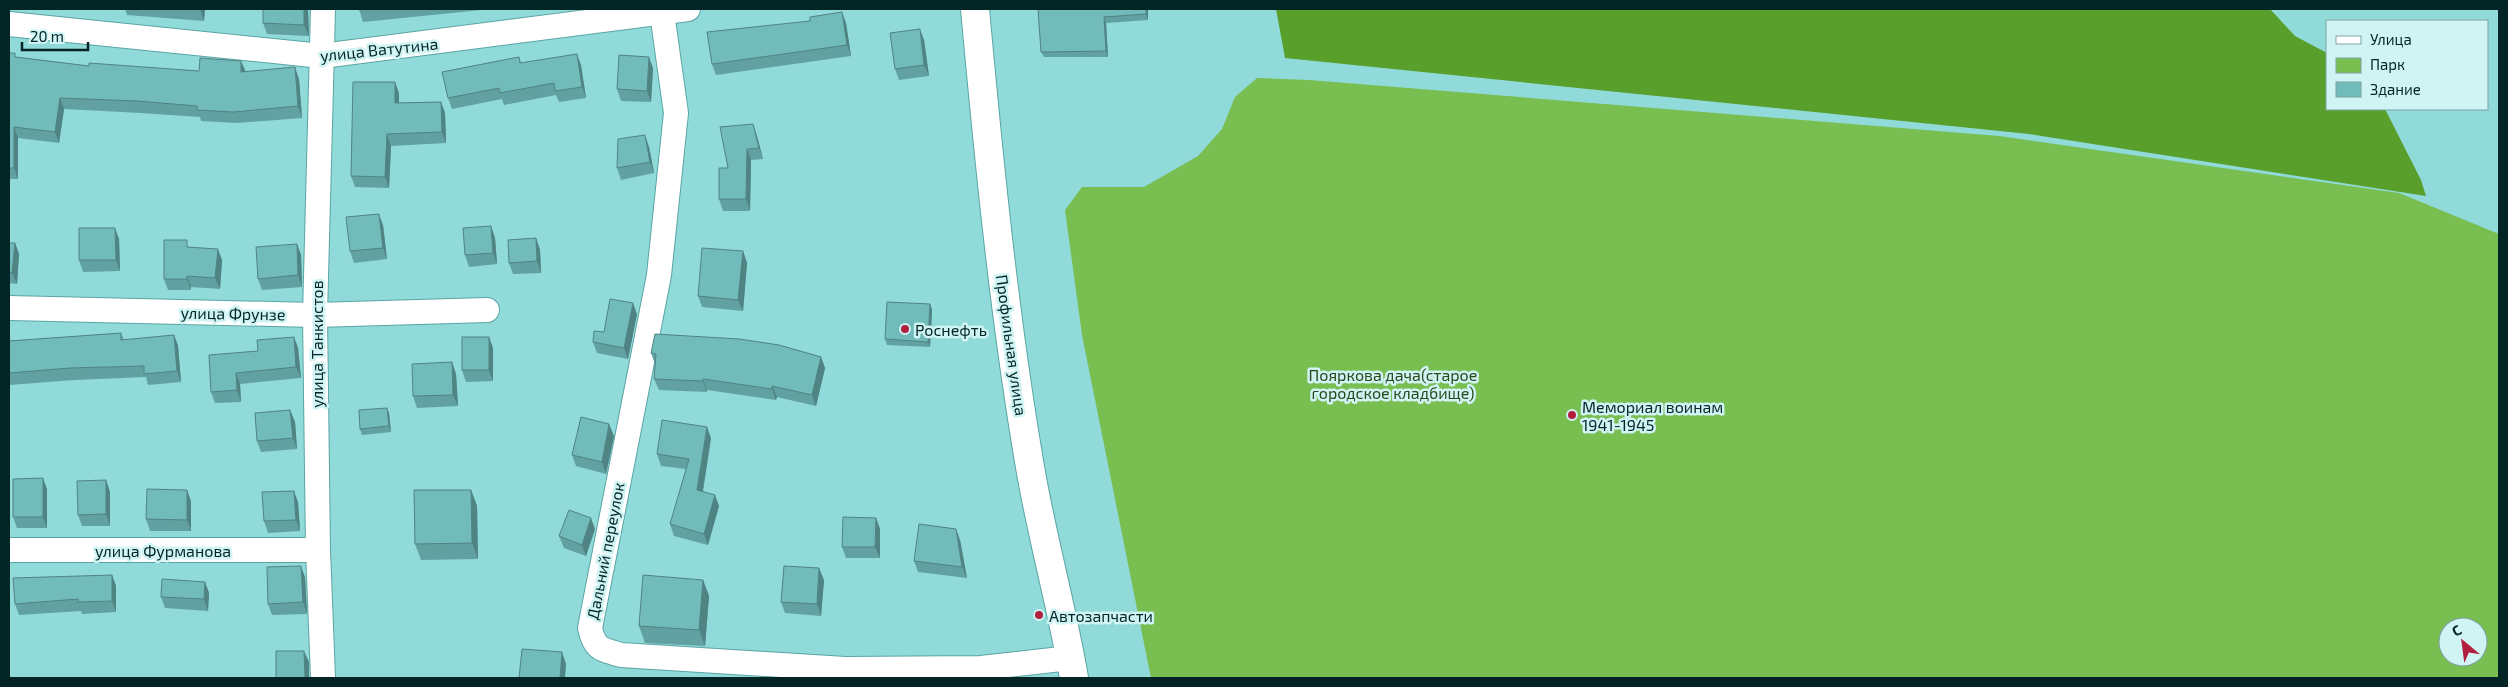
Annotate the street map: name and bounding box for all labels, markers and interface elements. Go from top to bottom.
scale bar [22,20,89,52]
legend [2326,20,2488,110]
text: 20 m [30,27,64,45]
text: Улица [2370,30,2412,48]
street label: улица Ватутина [319,33,439,66]
text: Парк [2370,55,2405,73]
text: Здание [2370,80,2421,98]
street label: Профильная улица [992,273,1031,417]
street label: улица Танкистов [307,280,327,408]
street label: улица Фрунзе [180,303,286,324]
place label: Роснефть [915,320,987,339]
marker: Роснефть [899,323,911,335]
park label: Пояркова дача(старое городское кладбище) [1309,365,1477,402]
place label: Мемориал воинам 1941-1945 [1582,397,1723,434]
marker: Мемориал воинам 1941-1945 [1566,409,1578,421]
street label: Дальний переулок [582,480,629,621]
street label: улица Фурманова [95,541,231,561]
place label: Автозапчасти [1049,606,1153,625]
marker: Автозапчасти [1033,609,1045,621]
north arrow [2438,617,2488,667]
text: С [2449,621,2464,640]

